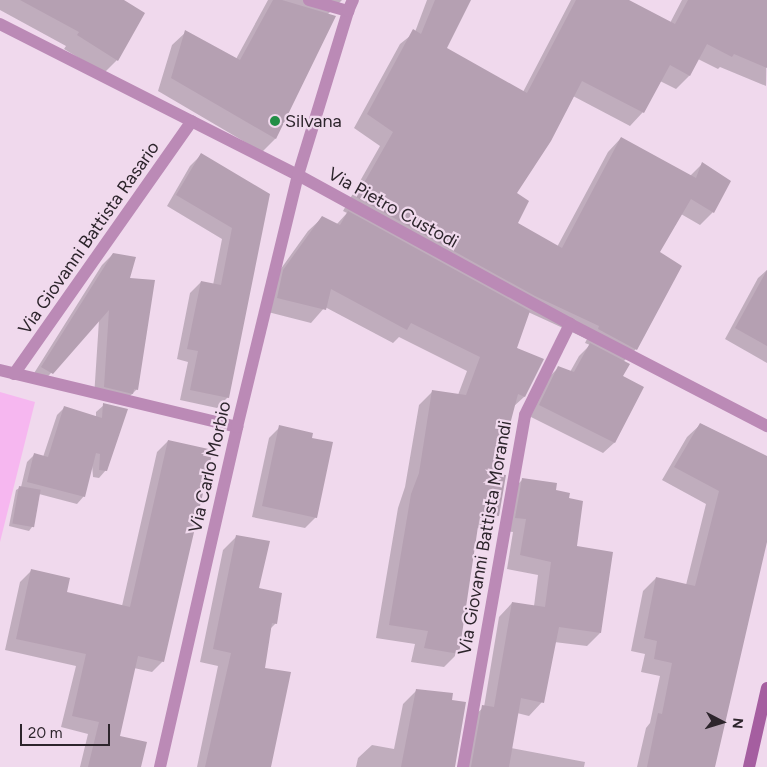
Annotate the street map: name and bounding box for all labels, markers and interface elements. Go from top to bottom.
place label: Silvana [285,110,342,132]
marker: Silvana [269,115,281,127]
street label: Via Giovanni Battista Rasario [14,137,164,339]
street label: Via Pietro Custodi [324,163,462,253]
street label: Via Carlo Morbio [184,399,236,535]
street label: Via Giovanni Battista Morandi [454,419,516,657]
north arrow [697,697,747,747]
scale bar [22,714,112,746]
text: N [729,717,746,729]
text: 20 m [28,724,62,742]

